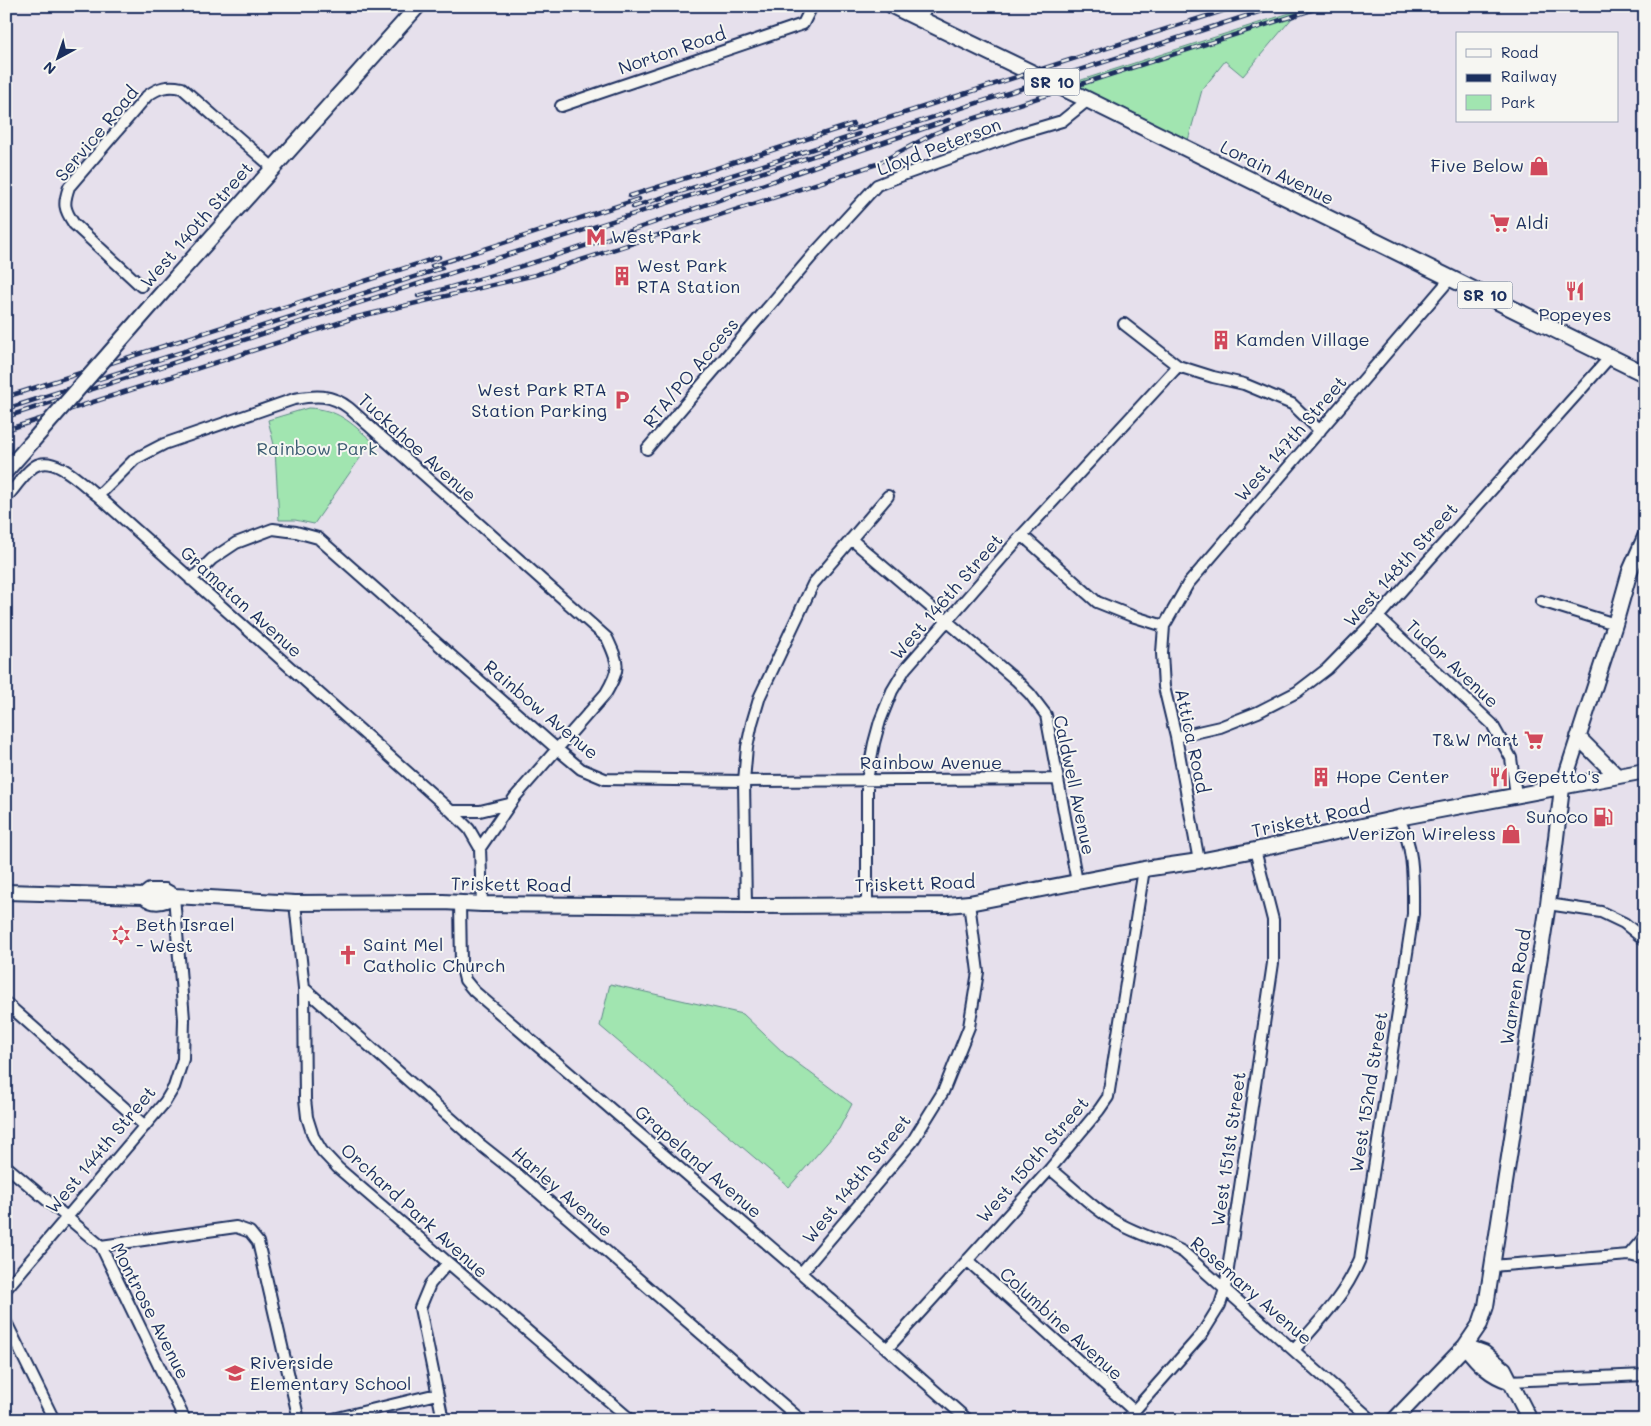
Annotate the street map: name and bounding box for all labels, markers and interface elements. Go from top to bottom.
street label: Norton Road [615,20,729,80]
north arrow [32,32,82,82]
legend [1456,32,1618,122]
text: Road [1501,42,1538,62]
text: N [39,58,60,79]
text: Railway [1501,66,1557,86]
road number: SR 10 [1024,68,1080,95]
street label: Service Road [49,81,143,186]
text: Park [1501,92,1535,112]
street label: Lloyd Peterson [873,111,1004,181]
street label: Lorain Avenue [1216,134,1338,210]
place label: Five Below [1431,153,1524,177]
shop icon: Five Below [1528,155,1550,177]
street label: West 140th Street [135,156,258,293]
place label: Aldi [1515,210,1549,234]
supermarket icon: Aldi [1489,212,1511,234]
place label: West Park [611,224,701,248]
metro station icon: West Park [585,226,607,248]
place label: West Park RTA Station [637,253,740,298]
building icon: West Park RTA Station [611,265,633,287]
restaurant icon: Popeyes [1564,280,1586,302]
road number: SR 10 [1458,282,1512,308]
place label: Popeyes [1538,302,1612,326]
street label: RTA/PO Access [637,312,743,432]
place label: Kamden Village [1236,327,1370,351]
building icon: Kamden Village [1210,329,1232,351]
street label: West 147th Street [1229,370,1351,506]
place label: West Park RTA Station Parking [471,377,607,422]
street label: Tuckahoe Avenue [353,388,482,507]
parking icon: West Park RTA Station Parking [611,389,633,411]
park label: Rainbow Park [257,436,377,460]
street label: West 148th Street [1338,497,1463,632]
street label: West 146th Street [885,528,1008,665]
street label: Gramatan Avenue [176,540,308,662]
street label: Tudor Avenue [1401,614,1504,713]
street label: Rainbow Avenue [479,654,604,764]
street label: Attica Road [1170,686,1216,795]
street label: Caldwell Avenue [1048,713,1101,857]
place label: T&W Mart [1432,727,1519,751]
supermarket icon: T&W Mart [1523,729,1545,751]
street label: Rainbow Avenue [860,750,1002,774]
place label: Hope Center [1336,764,1450,788]
place label: Gepetto's [1514,764,1600,788]
building icon: Hope Center [1310,766,1332,788]
restaurant icon: Gepetto's [1488,766,1510,788]
street label: Triskett Road [1249,794,1372,842]
place label: Sunoco [1526,804,1588,828]
fuel station icon: Sunoco [1592,806,1614,828]
place label: Verizon Wireless [1348,821,1496,845]
shop icon: Verizon Wireless [1500,823,1522,845]
street label: Triskett Road [854,869,976,897]
street label: Triskett Road [451,871,571,897]
place label: Beth Israel - West [136,912,235,957]
synagogue icon: Beth Israel - West [110,924,132,946]
street label: Warren Road [1494,927,1536,1046]
place label: Saint Mel Catholic Church [363,932,505,977]
church icon: Saint Mel Catholic Church [337,944,359,966]
street label: West 152nd Street [1343,1010,1393,1174]
street label: West 151st Street [1205,1070,1251,1228]
street label: West 144th Street [40,1080,161,1218]
street label: West 150th Street [971,1091,1094,1228]
street label: Grapeland Avenue [630,1099,767,1223]
street label: West 148th Street [797,1109,916,1248]
street label: Orchard Park Avenue [336,1138,493,1283]
street label: Harley Avenue [507,1141,618,1242]
street label: Rosemary Avenue [1186,1231,1318,1350]
street label: Montrose Avenue [106,1238,196,1383]
street label: Columbine Avenue [995,1261,1129,1385]
place label: Riverside Elementary School [250,1350,412,1395]
school or university icon: Riverside Elementary School [224,1362,246,1384]

